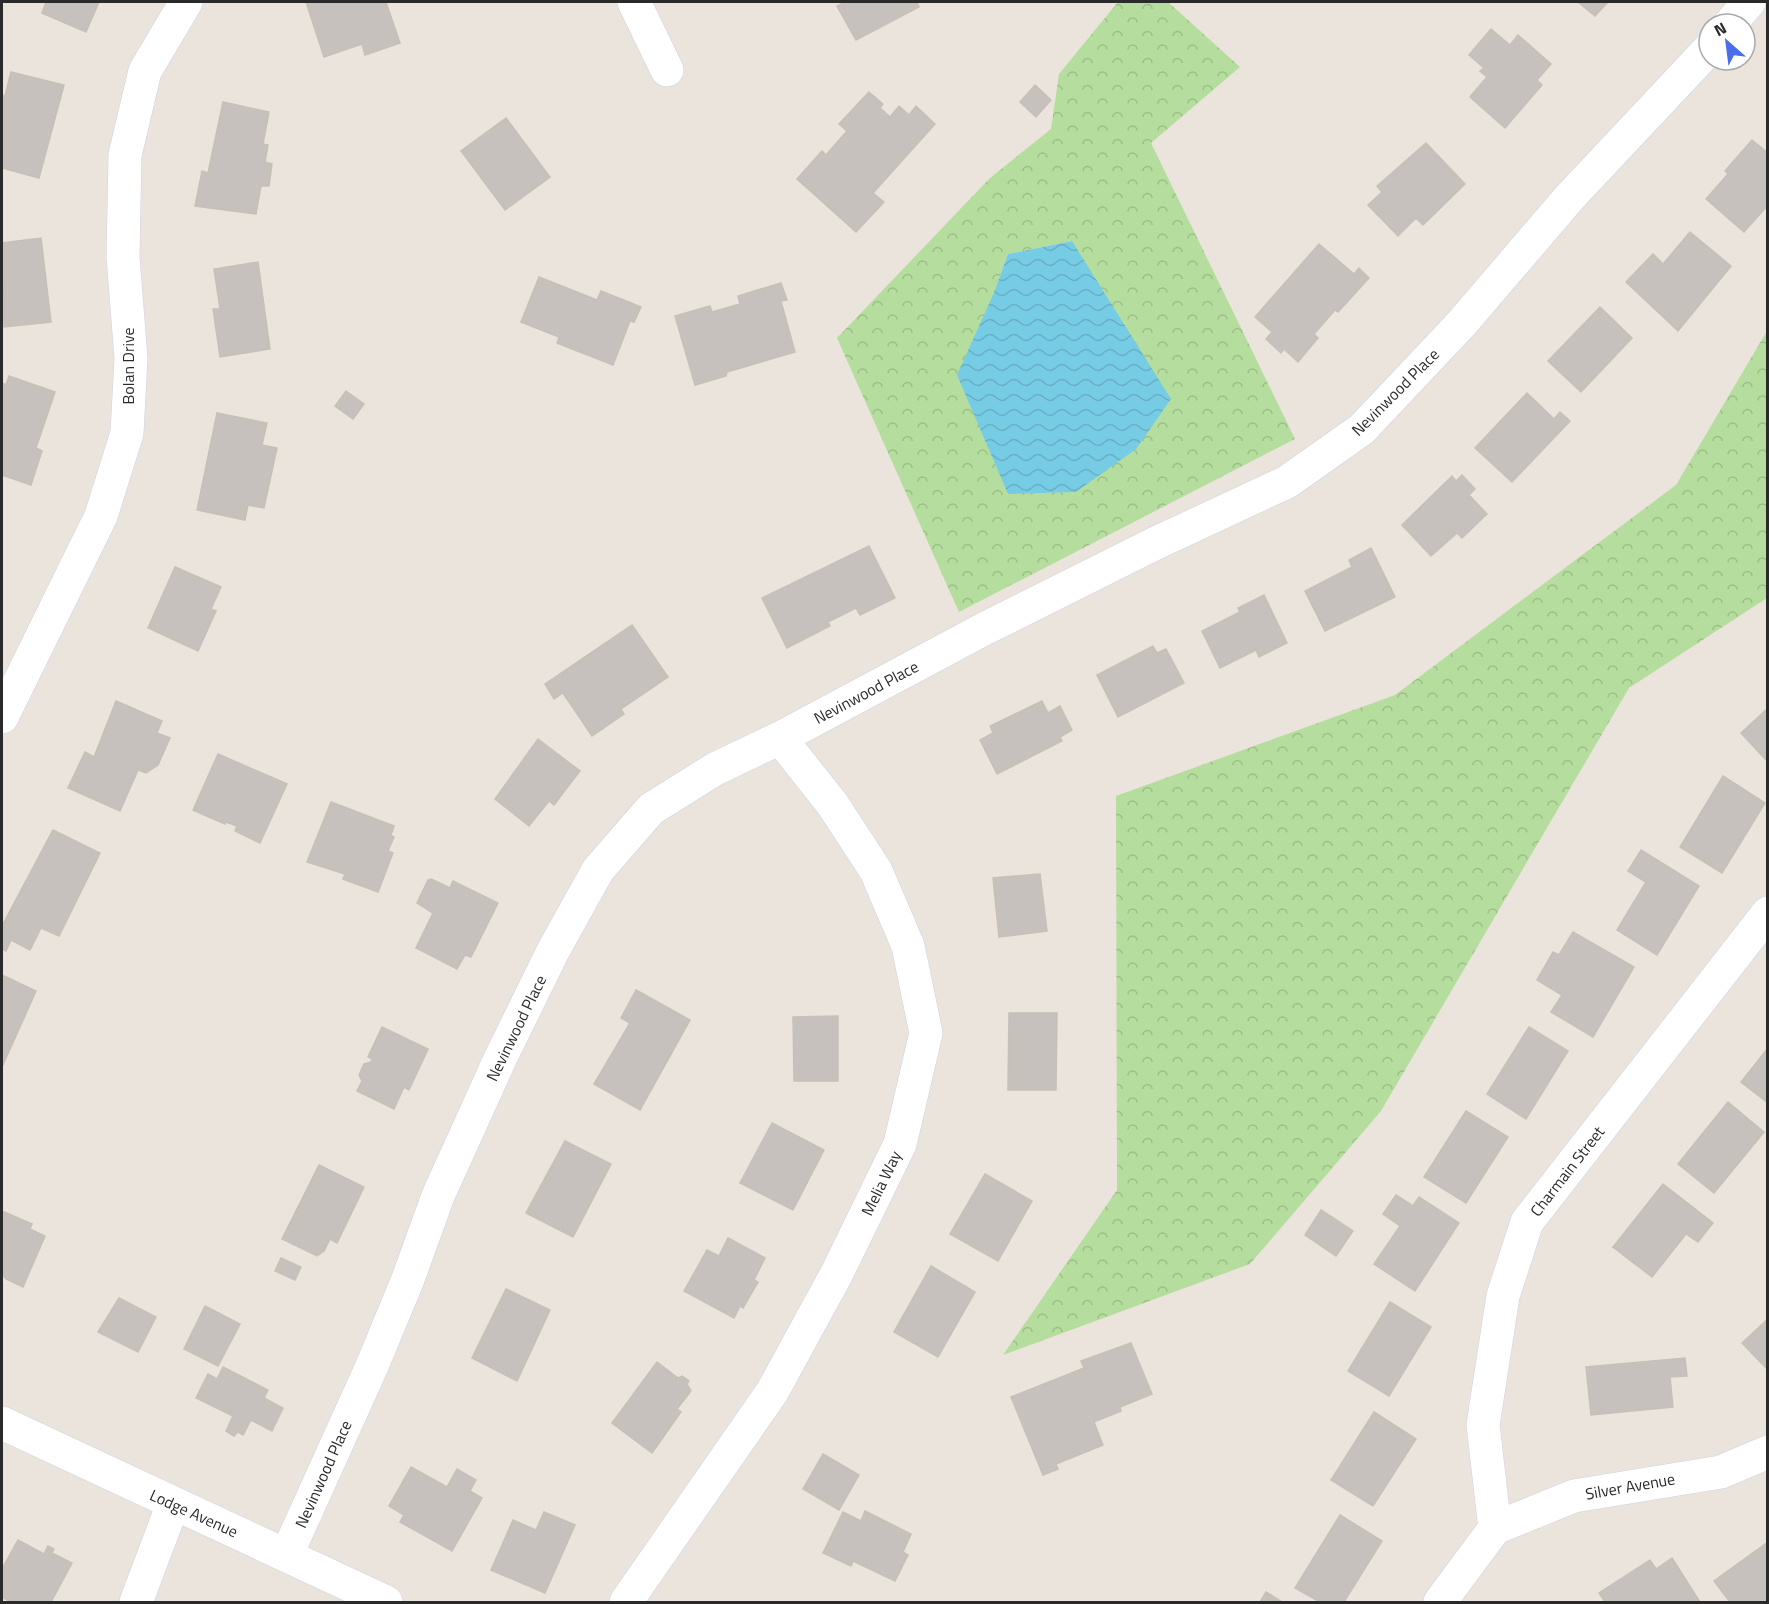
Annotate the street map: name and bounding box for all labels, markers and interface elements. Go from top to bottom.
north arrow [1697,12,1757,72]
text: N [1709,16,1730,42]
street label: Bolan Drive [116,327,140,405]
street label: Nevinwood Place [1346,343,1444,441]
street label: Nevinwood Place [809,654,923,730]
street label: Nevinwood Place [480,971,552,1085]
street label: Charmain Street [1524,1120,1610,1221]
street label: Melia Way [855,1146,907,1220]
street label: Nevinwood Place [289,1416,357,1532]
street label: Silver Avenue [1583,1466,1677,1506]
street label: Lodge Avenue [146,1483,242,1543]

